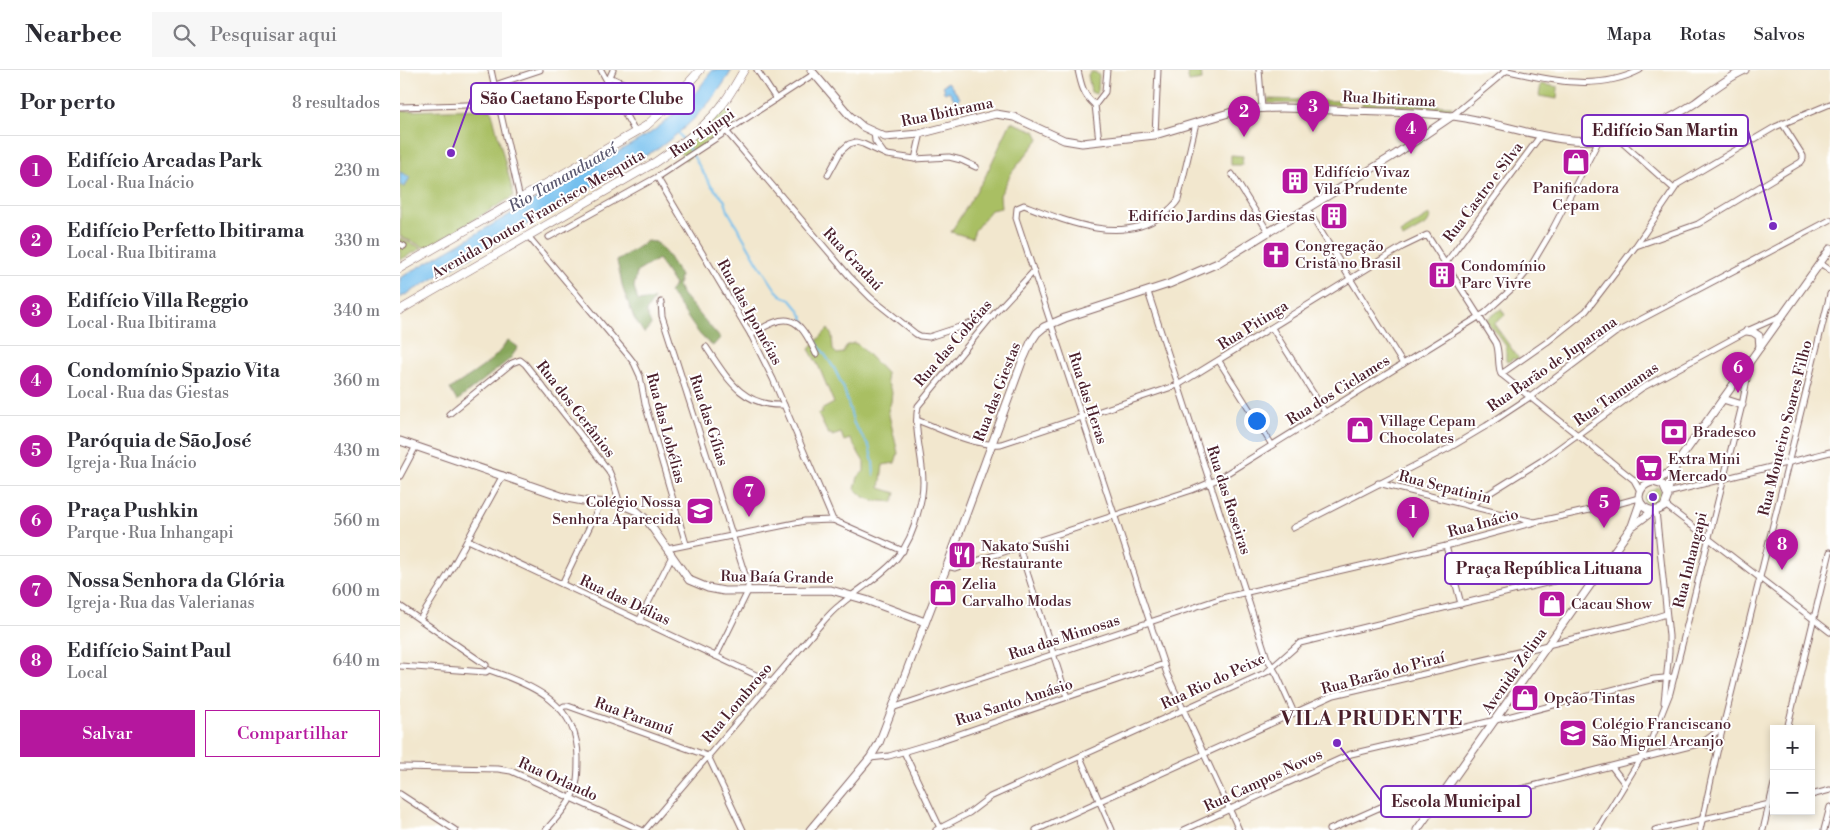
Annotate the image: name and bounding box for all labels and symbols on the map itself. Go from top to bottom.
callout: São Caetano Esporte Clube [471,83,694,114]
street label: Rua Ibitirama [1342,88,1437,111]
text: São Caetano Esporte Clube [481,89,684,109]
pin: 3 [1297,91,1329,132]
street label: Rua Ibitirama [899,93,995,132]
pin: 2 [1228,96,1260,137]
street label: Rua Tujupi [666,105,739,162]
pin: 4 [1395,113,1427,154]
callout: Edifício San Martin [1582,115,1748,146]
text: Edifício San Martin [1592,121,1738,141]
water label: Rio Tamanduateí [504,138,622,217]
street label: Rua Castro e Silva [1439,138,1528,246]
street label: Avenida Doutor Francisco Mesquita [427,145,649,284]
shop icon: Panificadora Cepam [1561,147,1591,177]
place label: Edifício Vivaz Vila Prudente [1313,163,1410,199]
building icon: Edifício Vivaz Vila Prudente [1280,166,1310,196]
place label: Panificadora Cepam [1533,179,1620,215]
building icon: Edifício Jardins das Giestas [1319,201,1349,231]
place label: Edifício Jardins das Giestas [1128,207,1315,226]
street label: Rua Gradaú [819,224,887,295]
place label: Congregação Cristã no Brasil [1295,237,1401,273]
church icon: Congregação Cristã no Brasil [1261,240,1291,270]
street label: Rua das Ipoméias [713,256,786,368]
place label: Condomínio Parc Vivre [1461,257,1546,293]
building icon: Condomínio Parc Vivre [1427,260,1457,290]
street label: Rua das Cobéias [910,296,996,391]
street label: Rua Pitinga [1215,296,1292,354]
street label: Rua Barão de Juparana [1484,312,1621,416]
street label: Rua Monteiro Soares Filho [1754,338,1817,518]
street label: Rua das Giestas [970,340,1025,445]
street label: Rua das Heras [1064,350,1111,447]
street label: Rua dos Ciclames [1283,351,1393,430]
pin: 6 [1722,352,1754,393]
street label: Rua dos Gerânios [532,357,619,462]
street label: Rua Tamuanas [1570,358,1662,431]
street label: Rua das Lobélias [642,371,689,485]
street label: Rua das Gílias [685,372,732,468]
your location [1244,408,1270,434]
place label: Village Cepam Chocolates [1378,412,1476,448]
shop icon: Village Cepam Chocolates [1345,415,1375,445]
bank icon: Bradesco [1659,417,1689,447]
place label: Bradesco [1692,423,1756,442]
street label: Rua das Roseiras [1202,443,1255,557]
place label: Extra Mini Mercado [1668,450,1741,486]
supermarket icon: Extra Mini Mercado [1634,453,1664,483]
street label: Rua Sepatinin [1396,467,1493,508]
pin: 7 [733,476,765,517]
pin: 5 [1588,487,1620,528]
place label: Colégio Nossa Senhora Aparecida [552,493,681,529]
school or university icon: Colégio Nossa Senhora Aparecida [685,496,715,526]
pin: 1 [1397,497,1429,538]
street label: Rua Inácio [1446,505,1521,542]
street label: Rua Inhangapi [1669,510,1712,610]
pin: 8 [1766,529,1798,570]
place label: Nakato Sushi Restaurante [981,537,1070,573]
restaurant icon: Nakato Sushi Restaurante [947,540,977,570]
callout: Praça República Lituana [1445,553,1652,584]
text: Praça República Lituana [1456,559,1643,579]
street label: Rua Baía Grande [720,567,834,588]
street label: Rua das Dálias [576,571,673,630]
place label: Zelia Carvalho Modas [962,575,1071,611]
shop icon: Zelia Carvalho Modas [928,578,958,608]
shop icon: Cacau Show [1537,589,1567,619]
place label: Cacau Show [1571,595,1652,614]
street label: Rua das Mimosas [1006,611,1122,664]
street label: Avenida Zelina [1477,624,1551,719]
street label: Rua Barão do Piraí [1319,648,1448,699]
street label: Rua Rio do Peixe [1158,649,1269,714]
street label: Rua Lombroso [698,659,777,747]
street label: Rua Santo Amásio [953,675,1075,730]
shop icon: Opção Tintas [1510,683,1540,713]
place label: Opção Tintas [1544,689,1635,708]
street label: Rua Paramú [592,693,676,740]
district label: VILA PRUDENTE [1280,707,1463,732]
place label: Colégio Franciscano São Miguel Arcanjo [1592,715,1731,751]
school or university icon: Colégio Franciscano São Miguel Arcanjo [1558,718,1588,748]
street label: Rua Campos Novos [1201,745,1325,816]
street label: Rua Orlando [515,753,601,806]
callout: Escola Municipal [1381,786,1531,817]
text: Escola Municipal [1391,792,1521,812]

